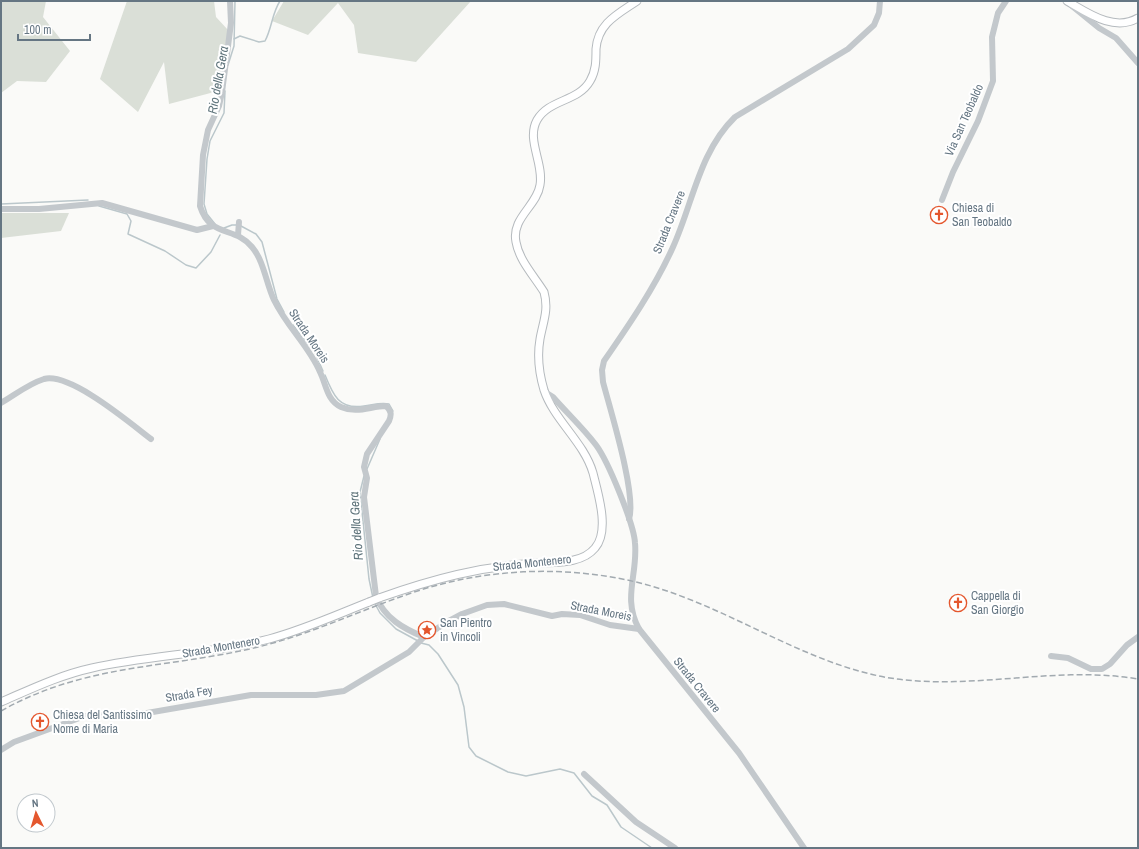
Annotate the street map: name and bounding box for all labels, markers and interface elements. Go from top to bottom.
scale bar [18,16,90,42]
text: 100 m [24,22,51,38]
water label: Rio della Gera [204,45,232,115]
street label: Via San Teobaldo [941,81,987,159]
street label: Strada Cravere [649,188,689,256]
place label: Chiesa di San Teobaldo [952,200,1012,230]
church icon: Chiesa di San Teobaldo [929,205,949,225]
street label: Strada Moreis [285,306,333,366]
water label: Rio della Gera [345,491,367,561]
street label: Strada Montenero [492,551,572,575]
place label: Cappella di San Giorgio [971,588,1024,618]
church icon: Cappella di San Giorgio [948,593,968,613]
street label: Strada Moreis [569,597,633,625]
place label: San Pientro in Vincoli [440,615,492,645]
place icon: San Pientro in Vincoli [417,620,437,640]
street label: Strada Montenero [181,632,261,662]
street label: Strada Cravere [670,654,724,716]
street label: Strada Fey [164,682,214,706]
place label: Chiesa del Santissimo Nome di Maria [53,707,152,737]
church icon: Chiesa del Santissimo Nome di Maria [30,712,50,732]
north arrow [16,793,56,833]
text: N [31,796,39,810]

